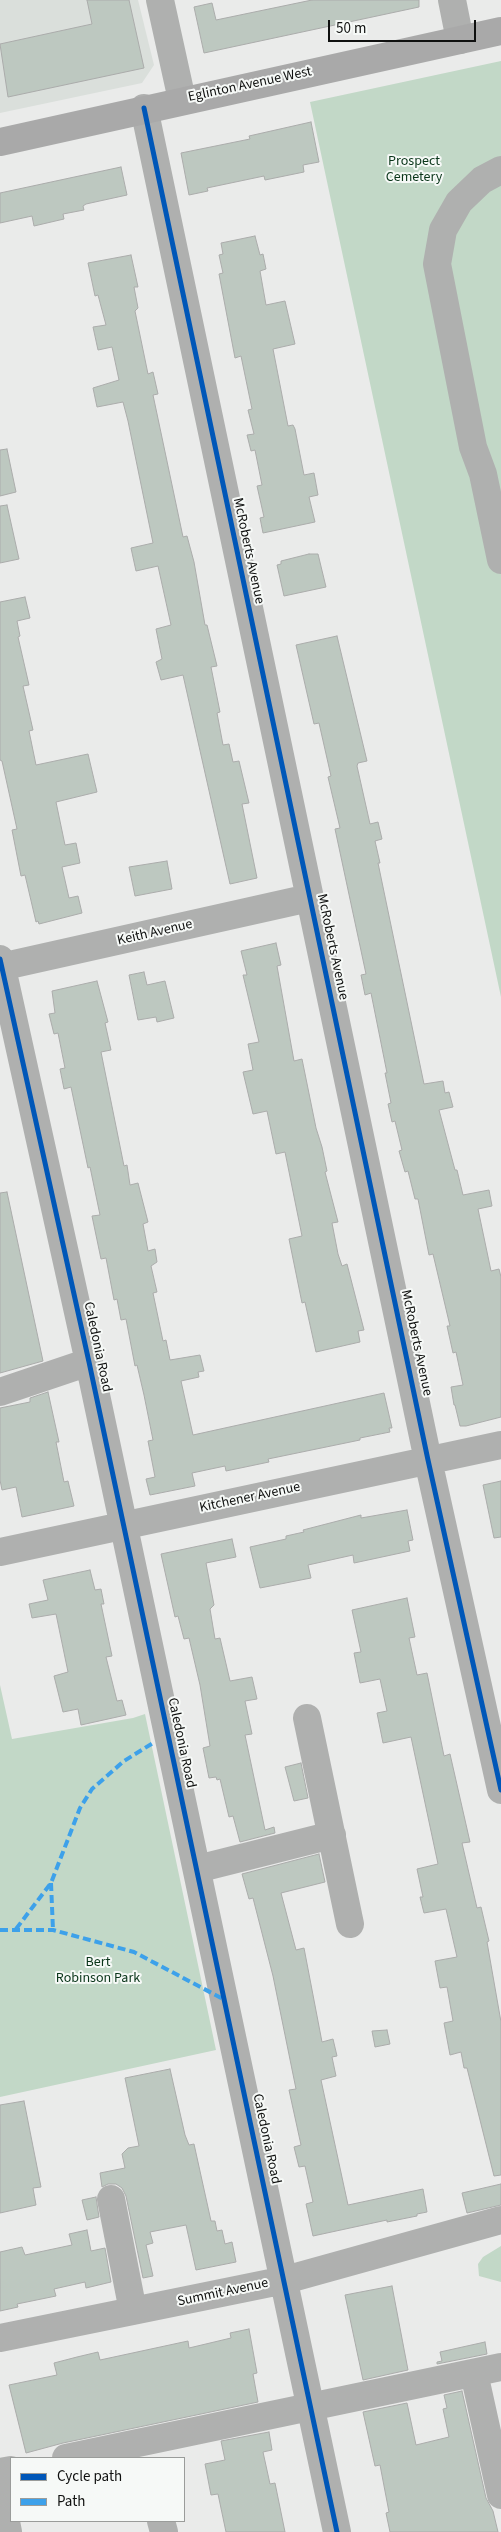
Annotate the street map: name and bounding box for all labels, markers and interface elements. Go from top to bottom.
scale bar [331,10,478,42]
text: 50 m [336,18,366,39]
street label: Eglinton Avenue West [187,64,313,106]
park label: Prospect Cemetery [386,154,442,186]
street label: McRoberts Avenue [229,496,267,606]
street label: McRoberts Avenue [313,892,351,1002]
street label: Keith Avenue [116,916,194,950]
street label: McRoberts Avenue [397,1288,435,1398]
street label: Caledonia Road [79,1300,115,1394]
street label: Kitchener Avenue [198,1479,302,1517]
street label: Caledonia Road [163,1696,199,1790]
park label: Bert Robinson Park [56,1955,140,1988]
street label: Caledonia Road [248,2092,284,2186]
street label: Summit Avenue [176,2275,270,2311]
legend [10,2457,185,2522]
text: Cycle path [57,2466,122,2487]
text: Path [57,2491,85,2512]

